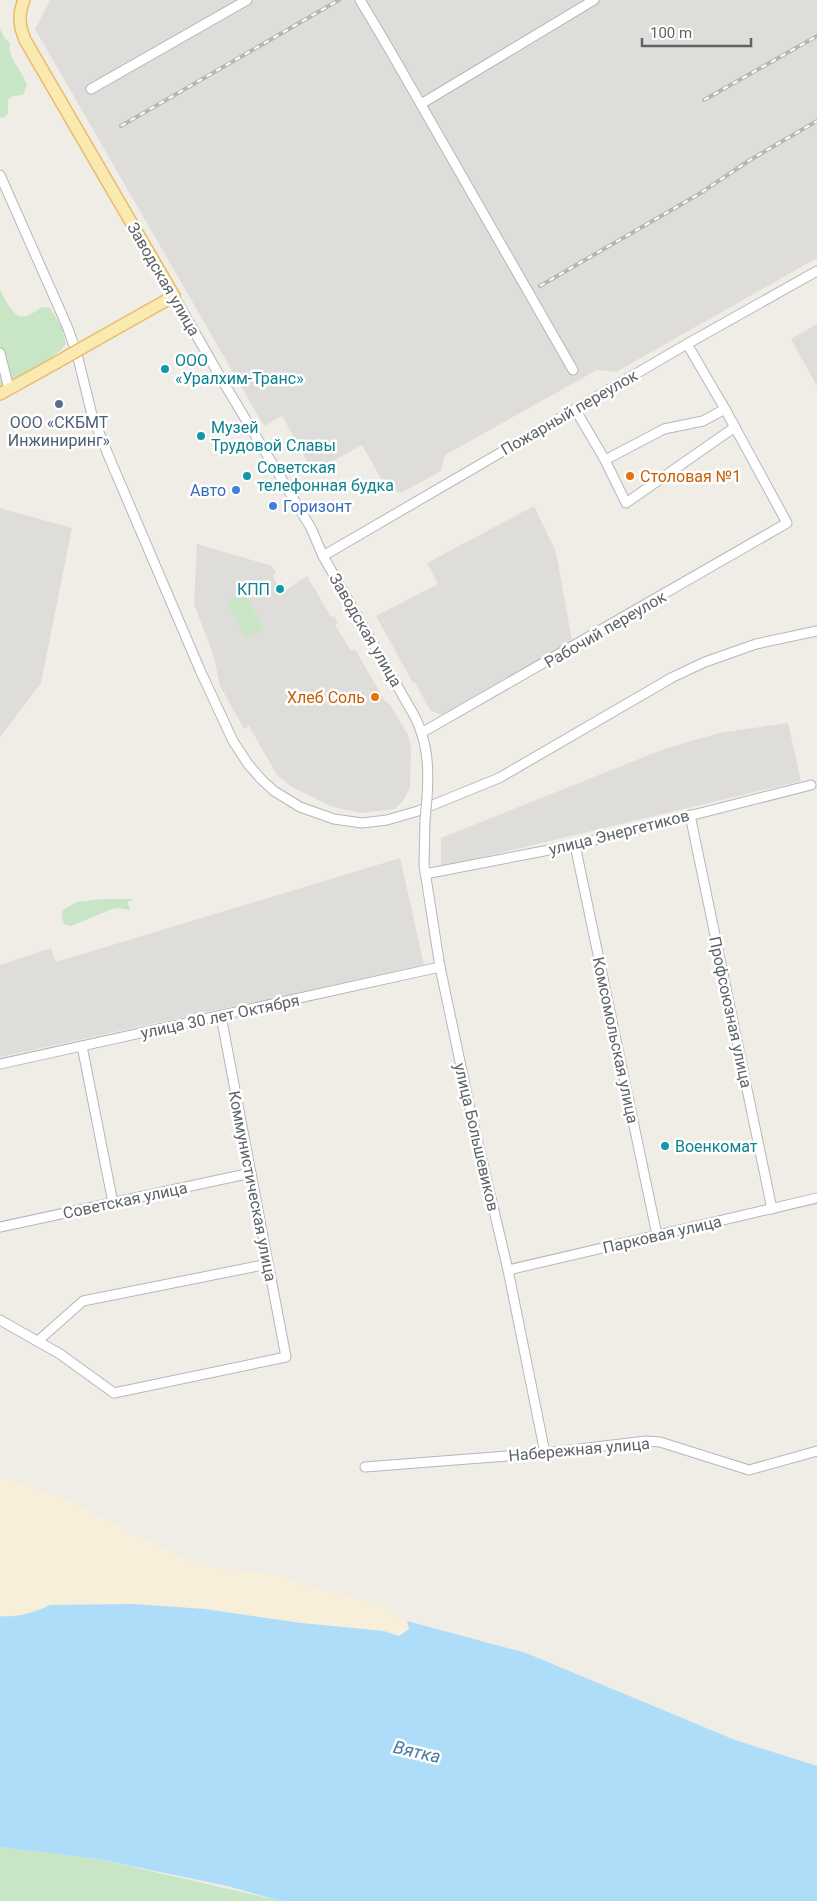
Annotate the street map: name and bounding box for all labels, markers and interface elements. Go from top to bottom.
scale bar [642,15,751,47]
text: 100 m [650,24,692,42]
street label: Заводская улица [123,219,204,339]
place label: ООО «Уралхим-Транс» [175,351,304,388]
marker: ООО «Уралхим-Транс» [159,363,171,375]
street label: Пожарный переулок [498,365,641,459]
marker: ООО «СКБМТ Инжиниринг» [53,398,65,410]
place label: ООО «СКБМТ Инжиниринг» [8,413,110,450]
place label: Музей Трудовой Славы [211,418,336,455]
marker: Музей Трудовой Славы [195,430,207,442]
place label: Советская телефонная будка [257,458,394,495]
place label: Столовая №1 [640,467,741,486]
marker: Советская телефонная будка [241,470,253,482]
marker: Столовая №1 [624,470,636,482]
place label: Авто [190,481,226,500]
marker: Авто [230,484,242,496]
place label: Горизонт [283,497,352,516]
marker: Горизонт [267,500,279,512]
street label: Заводская улица [325,570,406,690]
place label: КПП [237,580,270,599]
marker: КПП [274,583,286,595]
street label: Рабочий переулок [541,587,670,672]
place label: Хлеб Соль [287,688,365,707]
marker: Хлеб Соль [369,691,381,703]
street label: улица Энергетиков [547,806,691,859]
street label: Профсоюзная улица [705,935,756,1090]
street label: Комсомольская улица [589,955,642,1125]
street label: улица 30 лет Октября [139,990,301,1043]
street label: улица Большевиков [450,1061,503,1213]
street label: Коммунистическая улица [225,1089,280,1283]
place label: Военкомат [675,1137,758,1156]
marker: Военкомат [659,1140,671,1152]
street label: Советская улица [61,1178,189,1223]
street label: Парковая улица [601,1212,723,1257]
street label: Набережная улица [508,1434,650,1465]
water label: Вятка [391,1736,443,1767]

